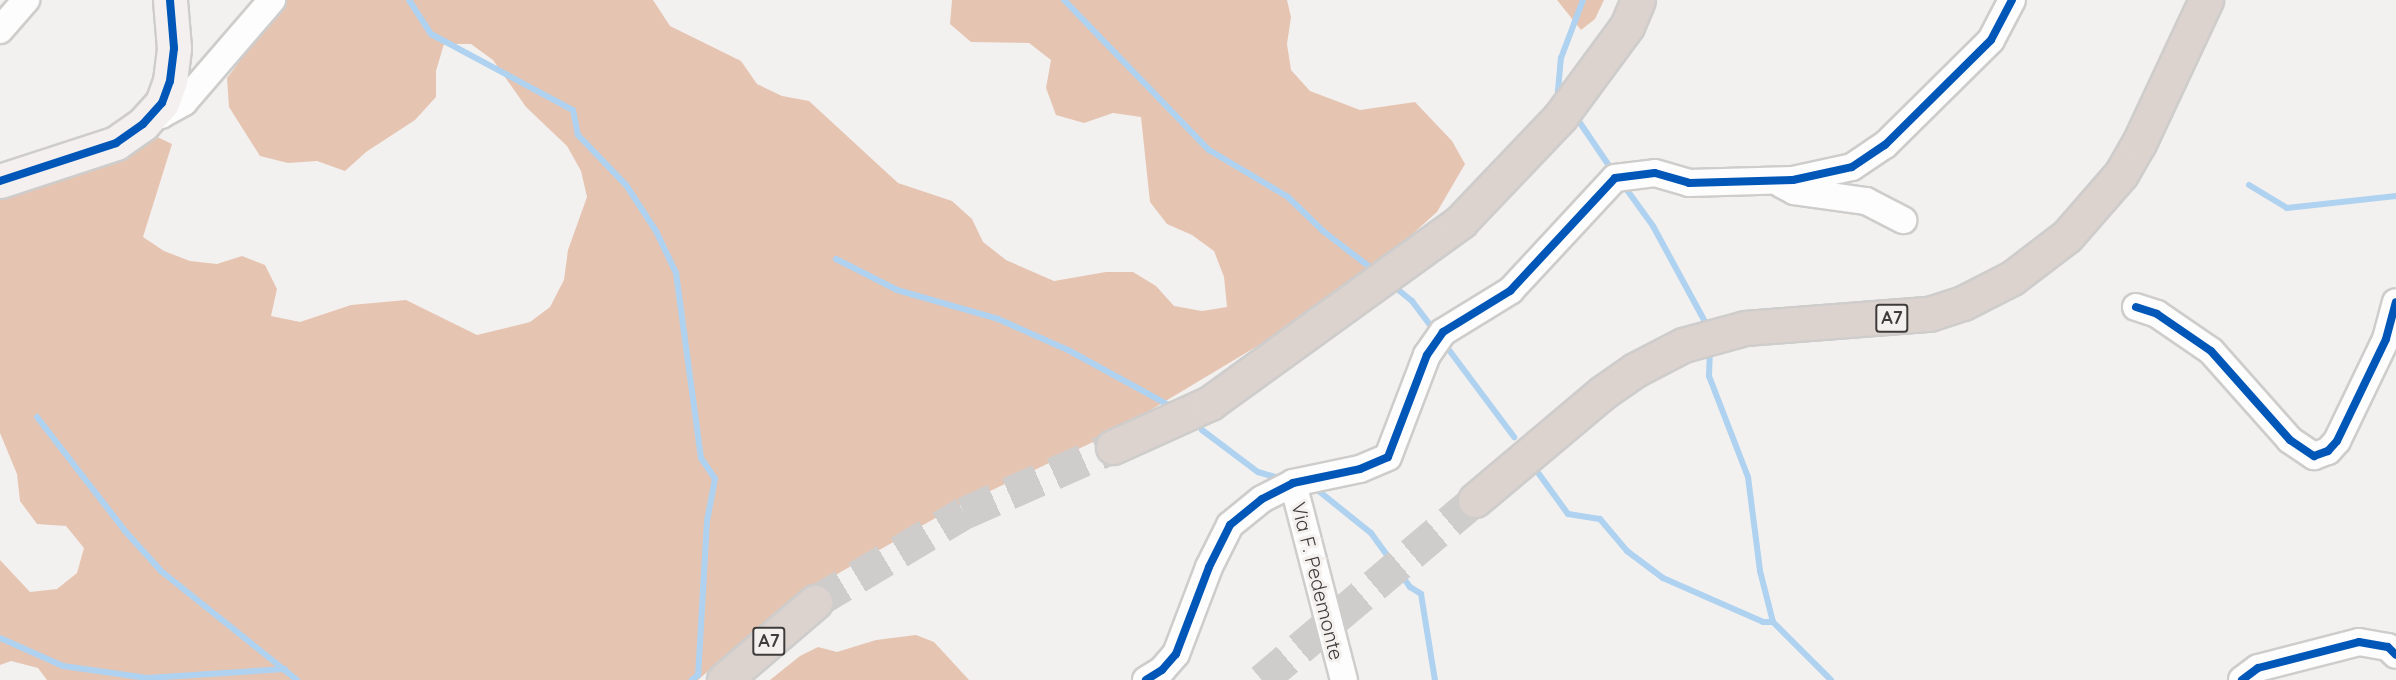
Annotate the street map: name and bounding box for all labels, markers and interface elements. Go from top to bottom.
road number: A7 [1874,303,1910,333]
street label: Via F. Pedemonte [1287,500,1349,662]
road number: A7 [751,626,787,656]

